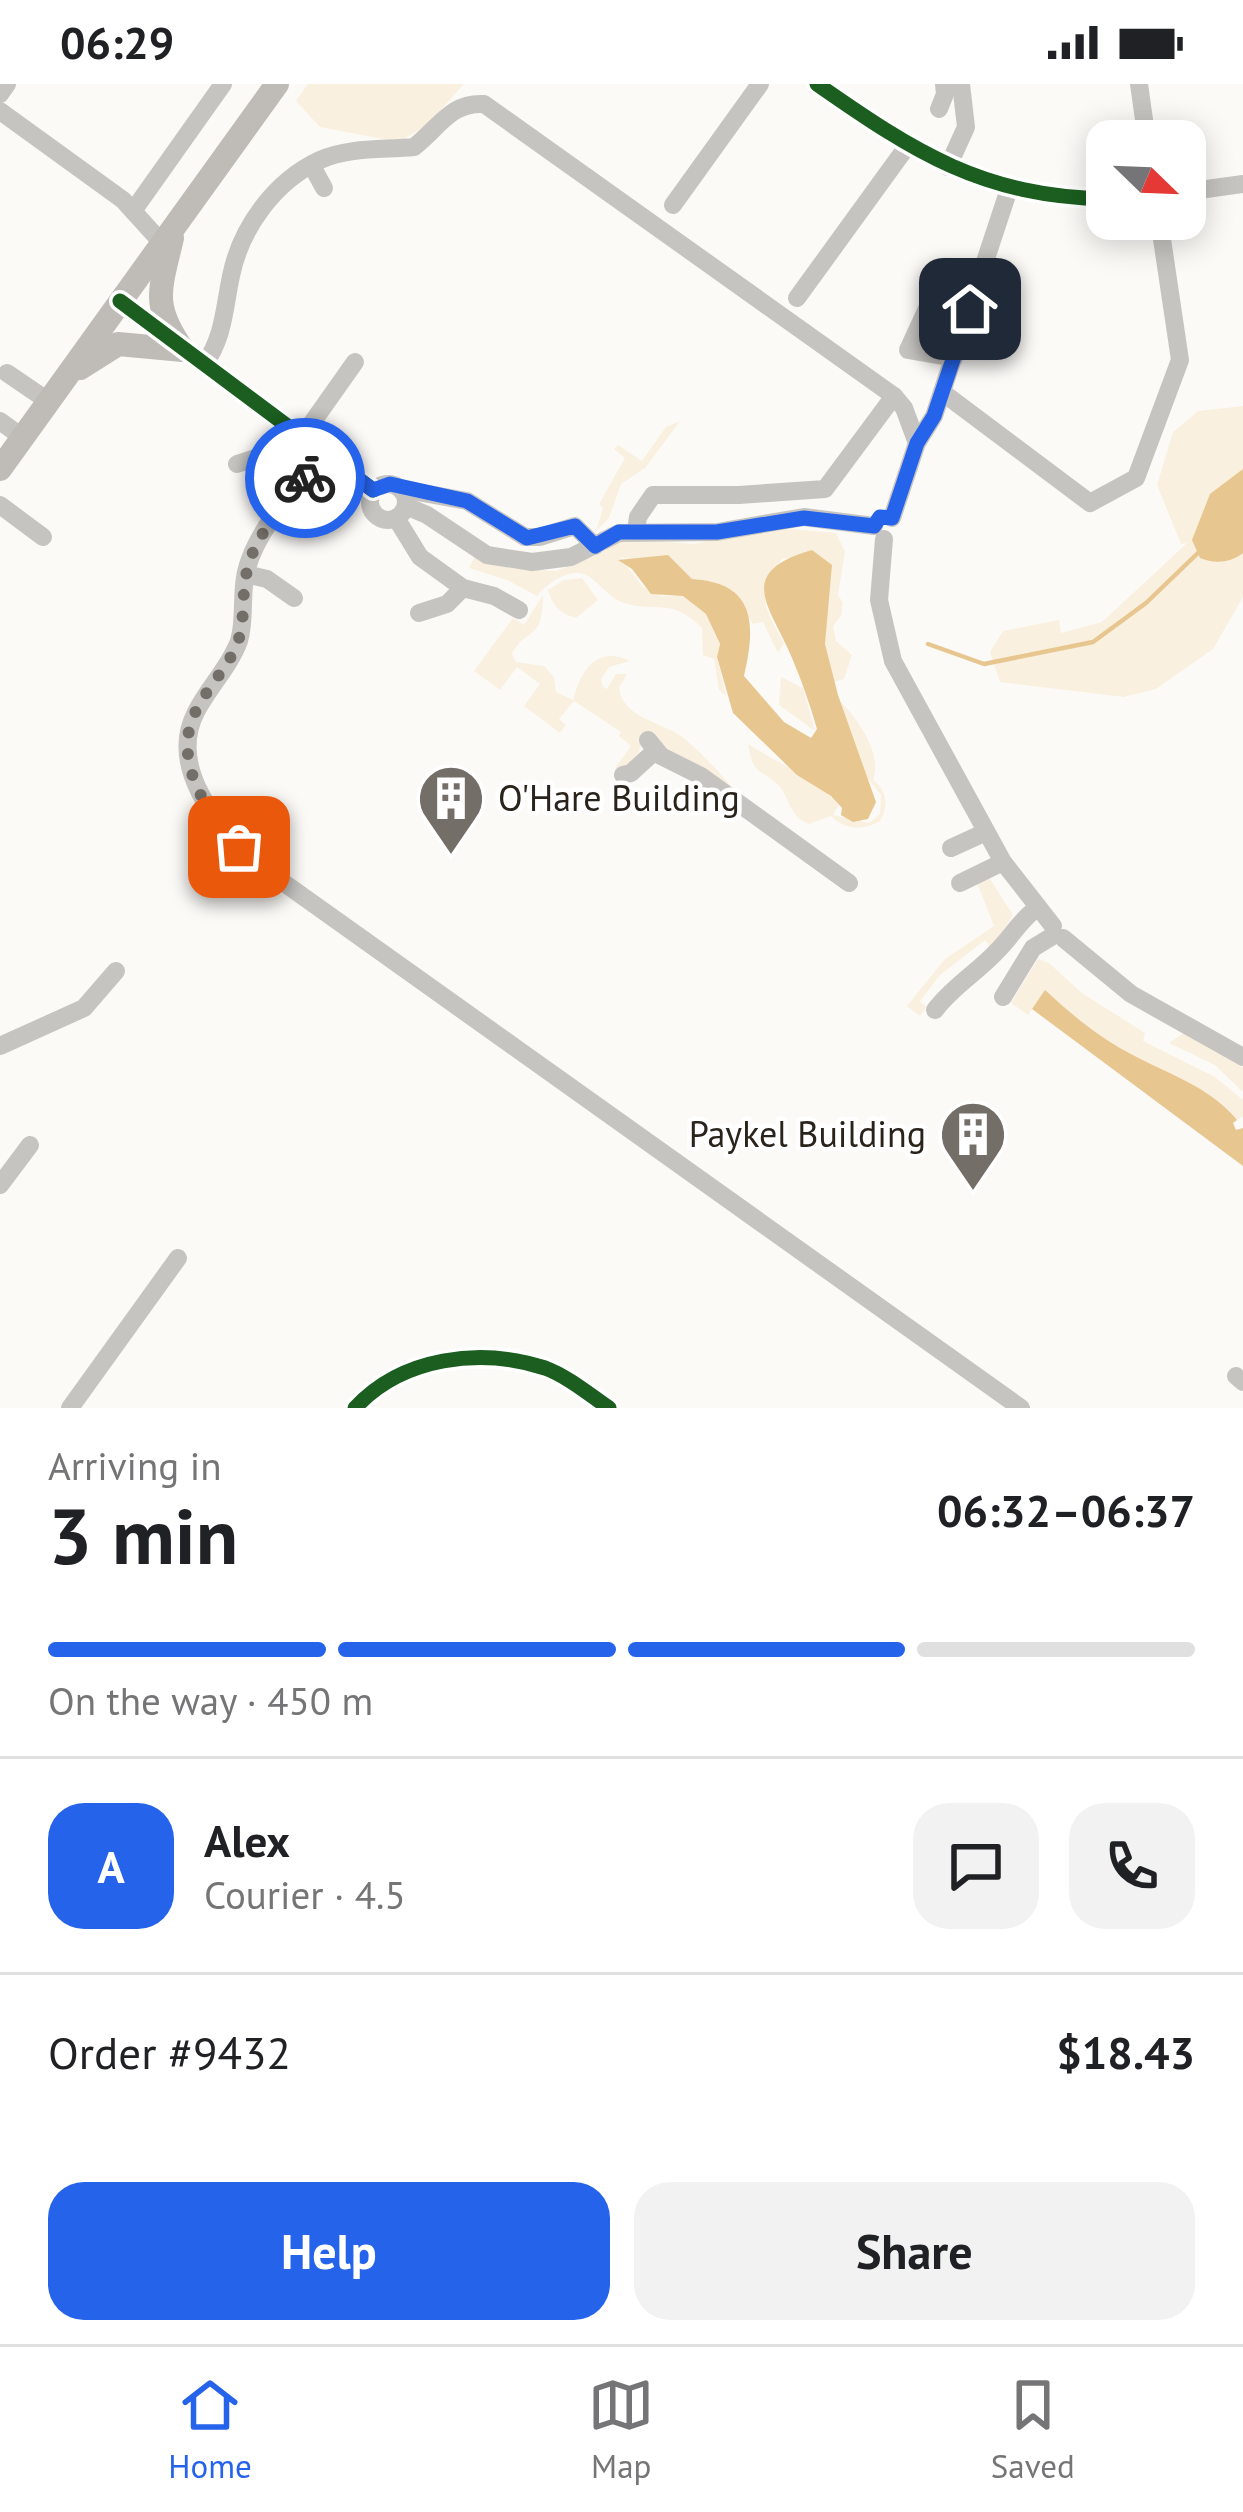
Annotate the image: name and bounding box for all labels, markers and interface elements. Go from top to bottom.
text: 06:29 [60,13,174,71]
north arrow [1086,120,1206,240]
map controls [1086,120,1206,240]
pin [919,258,1021,360]
icon: home [937,276,1003,342]
courier [245,418,365,538]
icon: bike [272,445,338,511]
building icon: O'Hare Building [416,763,486,857]
place label: O'Hare Building [498,774,740,821]
pin [188,796,290,898]
icon: bag [206,814,272,880]
building icon: Paykel Building [938,1099,1008,1193]
place label: Paykel Building [689,1110,926,1157]
text: Arriving in [48,1440,222,1491]
text: 06:32–06:37 [937,1481,1195,1539]
text: 3 min [48,1485,238,1586]
text: On the way · 450 m [48,1675,373,1726]
button: chat [913,1803,1039,1929]
button: phone [1069,1803,1195,1929]
text: Alex [204,1811,290,1869]
text: A [97,1837,125,1895]
text: Courier · 4.5 [204,1869,406,1920]
text: Order #9432 [48,2023,291,2081]
text: $18.43 [1056,2023,1195,2081]
button: Help [48,2182,610,2320]
button: Share [634,2182,1195,2320]
tab: Home [168,2372,252,2487]
tab: Map [588,2372,654,2487]
tab: Saved [991,2372,1075,2487]

